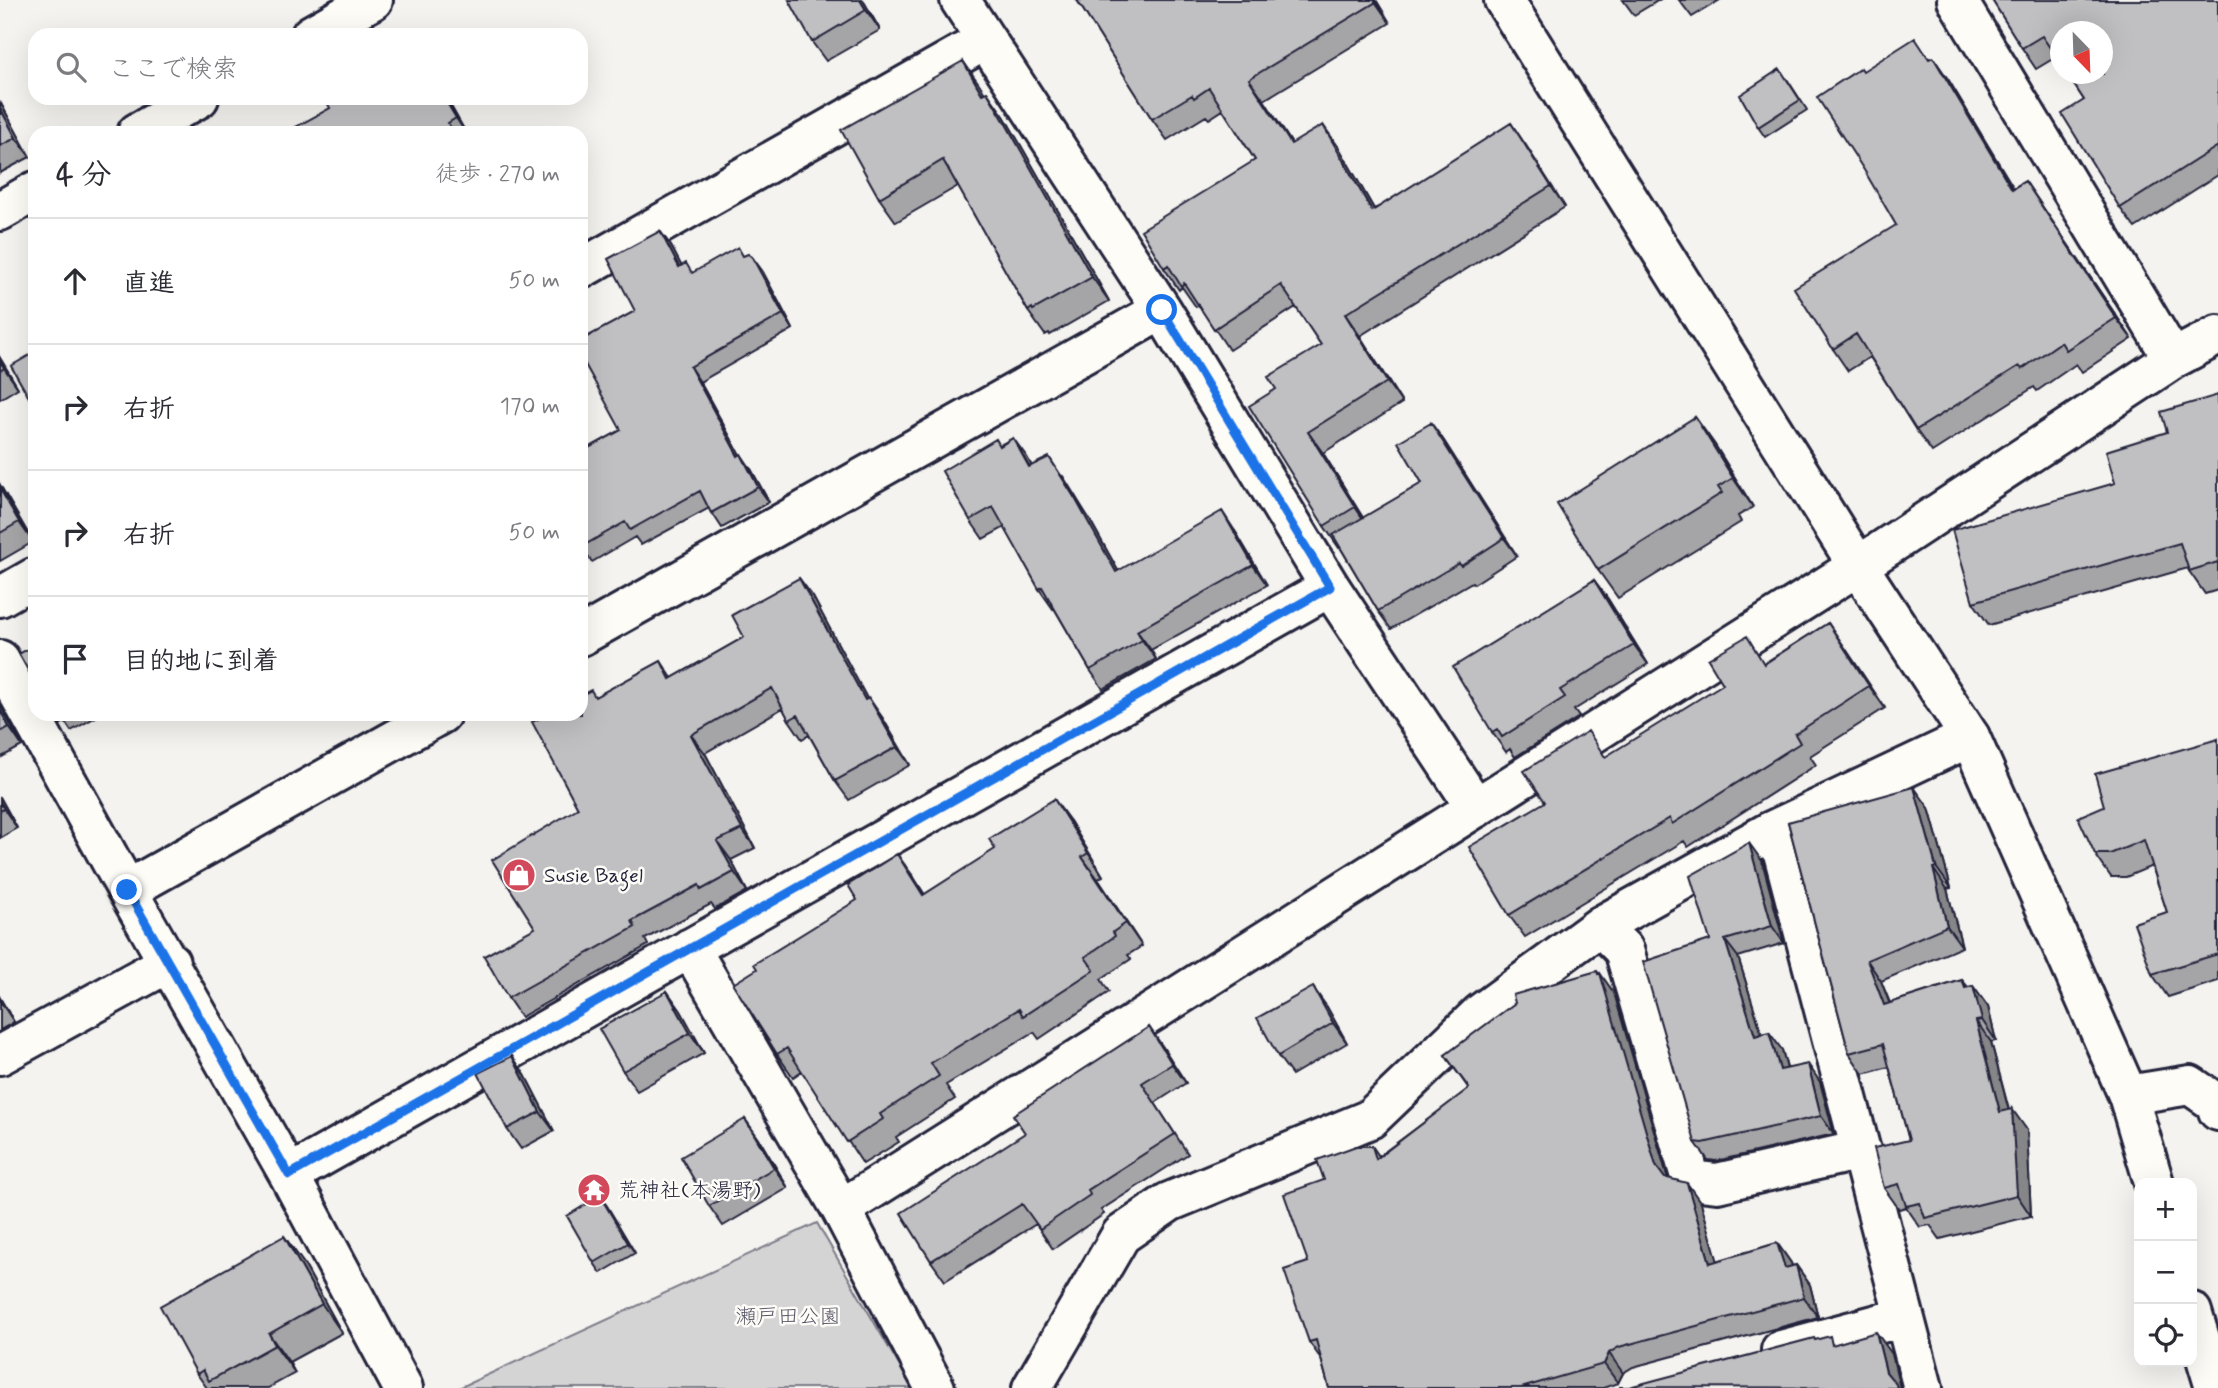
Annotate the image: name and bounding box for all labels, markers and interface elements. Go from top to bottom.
north arrow [2050,21,2113,84]
search box [28,28,588,105]
icon: search [52,48,90,86]
text: ここで検索 [108,53,238,87]
text: 4 分 [56,156,112,195]
text: 徒歩 · 270 m [435,160,560,190]
icon: ahead [56,262,94,300]
text: 50 m [509,266,560,296]
text: 直進 [123,267,175,301]
route start [1146,294,1177,325]
icon: right [56,388,94,426]
text: 170 m [500,392,560,422]
text: 右折 [123,393,175,427]
icon: right [56,514,94,552]
text: 50 m [509,518,560,548]
text: 右折 [123,519,175,553]
icon: arrive [56,640,94,678]
text: 目的地に到着 [123,645,279,679]
shop icon: Susie Bagel [500,856,538,894]
place label: Susie Bagel [544,862,643,892]
route end [111,874,142,905]
temple icon: 荒神社(本湯野) [575,1171,613,1209]
place label: 荒神社(本湯野) [618,1177,761,1205]
map controls [2134,1178,2197,1367]
button: + [2134,1178,2197,1241]
button: − [2134,1241,2197,1304]
park label: 瀬戸田公園 [736,1303,841,1331]
button: locate [2134,1304,2197,1367]

